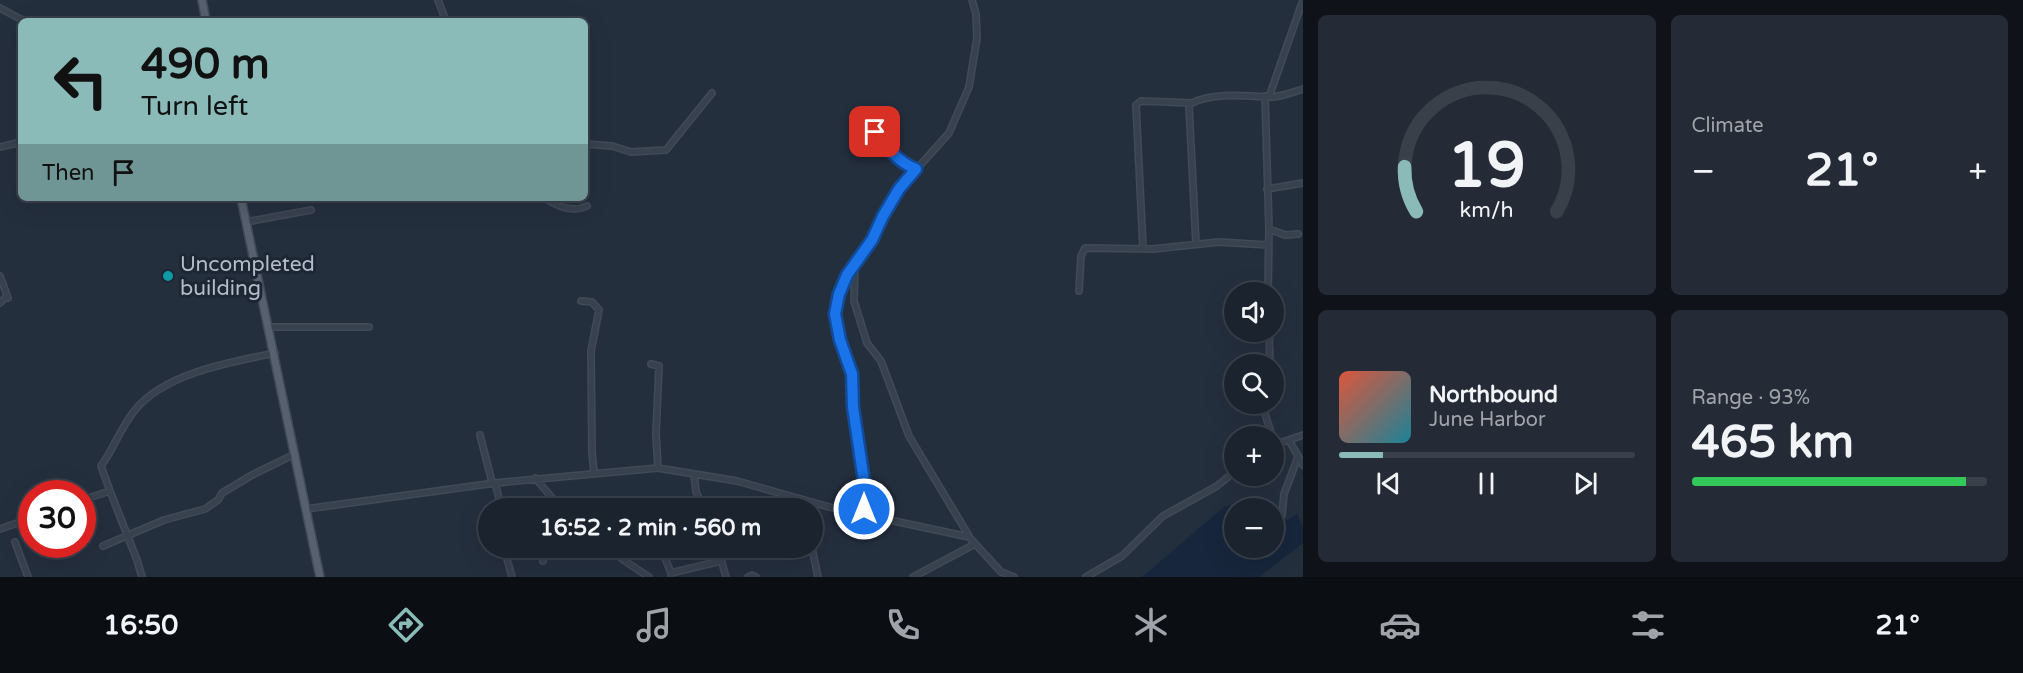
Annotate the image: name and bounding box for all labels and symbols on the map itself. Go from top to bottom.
pin [849,106,900,157]
place label: Uncompleted building [180,252,315,301]
marker: Uncompleted building [161,269,175,283]
position arrow [832,477,896,541]
speed limit sign: 30 [18,480,96,558]

